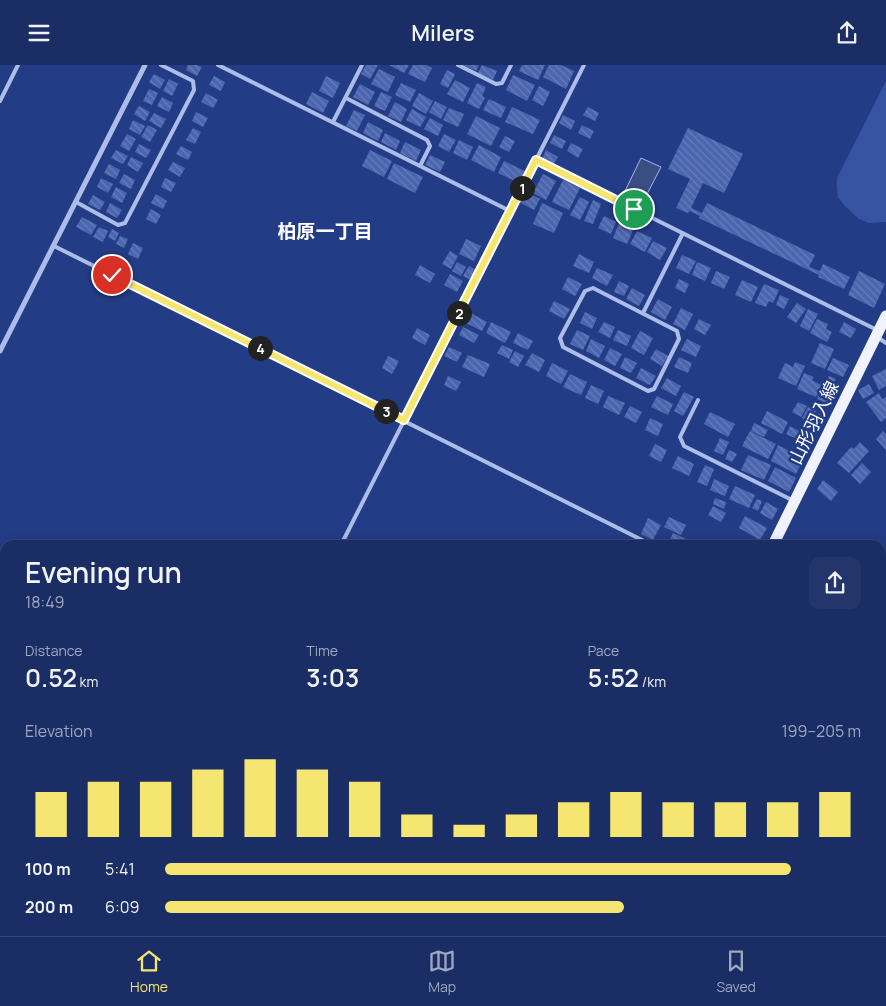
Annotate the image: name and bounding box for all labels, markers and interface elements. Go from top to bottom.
text: Milers [411,18,475,48]
icon: menu [25,19,53,47]
icon: share [833,19,861,47]
pin: 1 [510,175,534,201]
text: 1 [519,179,526,198]
pin [613,188,655,230]
icon: arrive [620,195,648,223]
district label: 柏原一丁目 [277,218,373,244]
pin [91,254,133,296]
icon: check [98,261,126,289]
pin: 2 [446,301,472,325]
text: 2 [455,304,464,323]
pin: 4 [248,335,272,361]
text: 4 [256,339,265,358]
street label: 山形羽入線 [783,377,844,468]
pin: 3 [374,399,398,423]
text: 3 [382,402,391,421]
text: Evening run [25,553,182,591]
button: share [809,557,861,609]
text: 18:49 [25,591,65,613]
text: Distance [25,641,82,660]
text: Time [306,641,338,660]
text: Pace [588,641,619,660]
text: 0.52 [25,660,77,695]
text: 3:03 [306,660,359,695]
text: 5:52 [588,660,639,695]
text: km [77,672,98,691]
text: /km [639,672,666,691]
text: Elevation [25,720,93,742]
text: 199–205 m [781,720,861,742]
text: 100 m [25,858,71,880]
text: 5:41 [105,858,135,880]
text: 200 m [25,896,73,918]
text: 6:09 [105,896,139,918]
tab: Home [130,947,168,996]
tab: Map [428,947,456,996]
tab: Saved [716,947,756,996]

